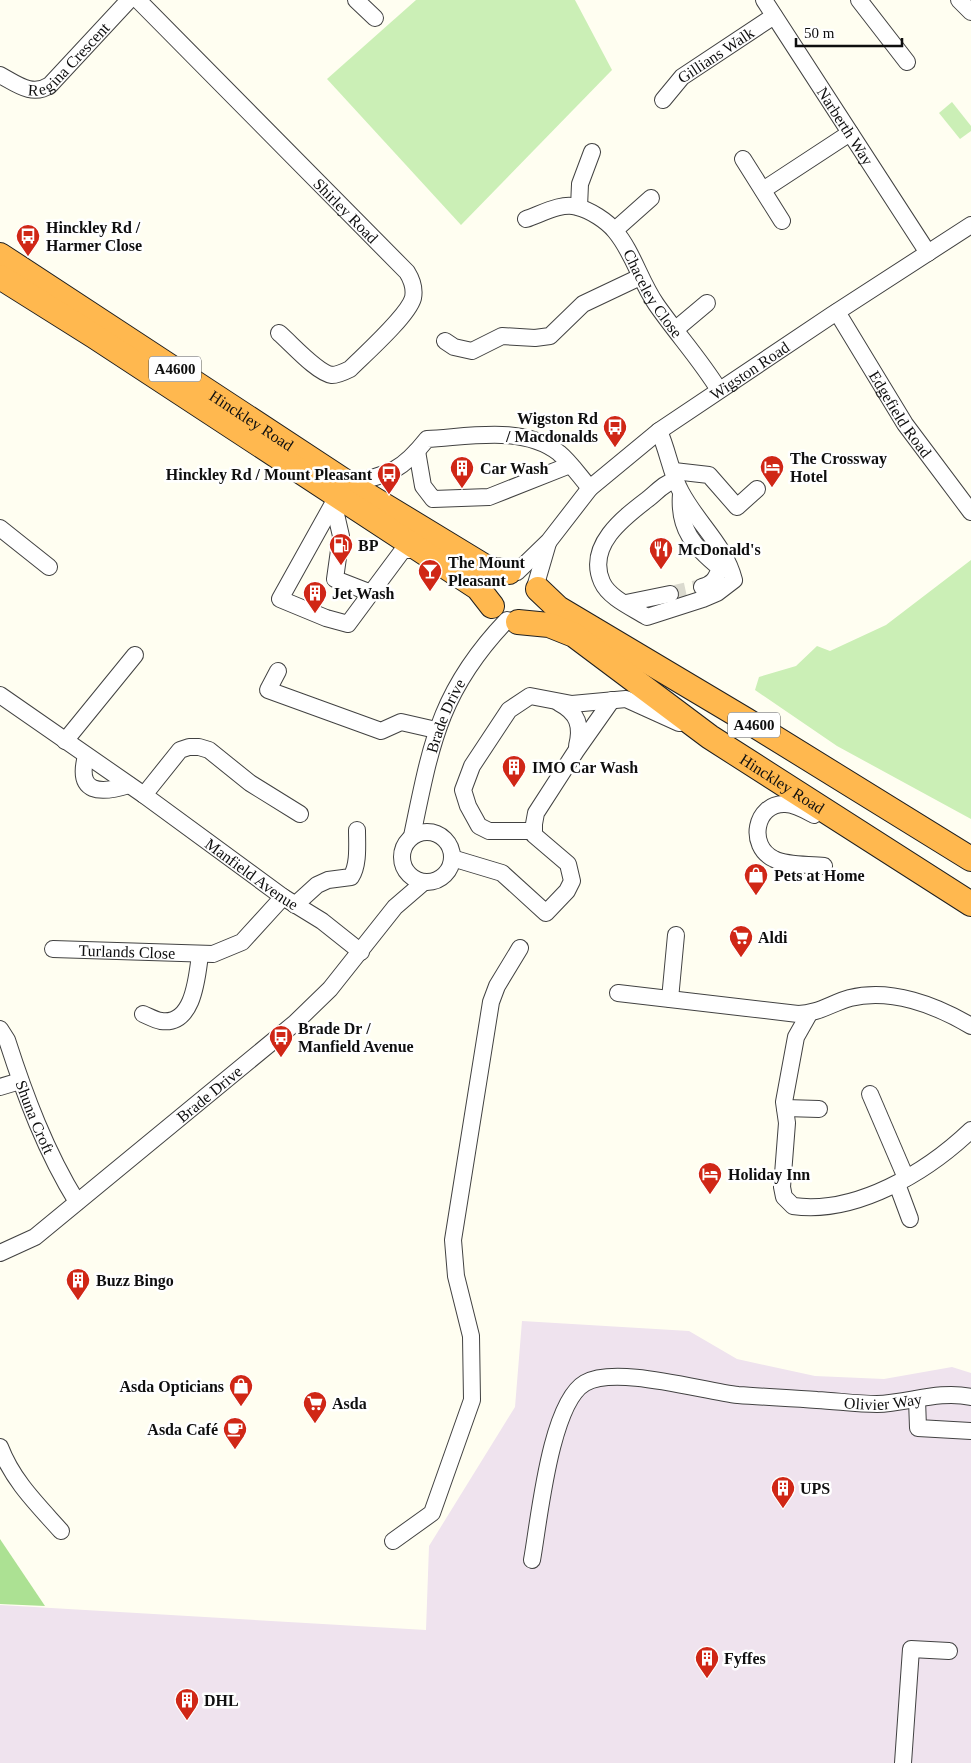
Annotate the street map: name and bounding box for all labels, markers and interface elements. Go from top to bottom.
scale bar [796,15,902,47]
street label: Regina Crescent [27,19,113,99]
street label: Gillians Walk [674,24,757,87]
text: 50 m [804,25,835,41]
street label: Narberth Way [814,84,877,169]
street label: Shirley Road [310,175,381,247]
place label: Hinckley Rd / Harmer Close [46,219,142,254]
bus stop icon: Hinckley Rd / Harmer Close [15,223,41,257]
street label: Chaceley Close [620,246,686,341]
street label: Wigston Road [707,338,792,403]
road number: A4600 [149,356,201,382]
street label: Edgefield Road [866,368,935,461]
street label: Hinckley Road [206,387,296,454]
place label: Wigston Rd / Macdonalds [505,410,598,445]
bus stop icon: Wigston Rd / Macdonalds [602,414,628,448]
place label: The Crossway Hotel [790,450,887,485]
hotel icon: The Crossway Hotel [759,454,785,488]
building icon: Car Wash [449,455,475,489]
place label: Car Wash [480,460,548,477]
bus stop icon: Hinckley Rd / Mount Pleasant [376,461,402,495]
place label: Hinckley Rd / Mount Pleasant [166,466,373,484]
fuel station icon: BP [328,532,354,566]
restaurant icon: McDonald's [648,536,674,570]
place label: BP [358,537,379,554]
place label: McDonald's [678,541,761,558]
place label: The Mount Pleasant [448,554,526,589]
bar icon: The Mount Pleasant [417,558,443,592]
building icon: Jet Wash [302,580,328,614]
place label: Jet Wash [332,585,394,602]
street label: Brade Drive [423,676,468,755]
road number: A4600 [728,712,780,738]
street label: Hinckley Road [737,751,827,817]
building icon: IMO Car Wash [501,754,527,788]
place label: IMO Car Wash [532,759,638,776]
street label: Manfield Avenue [202,835,301,913]
shop icon: Pets at Home [743,862,769,896]
place label: Pets at Home [774,867,865,884]
supermarket icon: Aldi [728,924,754,958]
place label: Aldi [758,929,788,946]
street label: Turlands Close [78,942,176,962]
place label: Brade Dr / Manfield Avenue [298,1020,414,1055]
bus stop icon: Brade Dr / Manfield Avenue [268,1024,294,1058]
street label: Brade Drive [174,1063,245,1126]
street label: Shuna Croft [12,1078,58,1157]
hotel icon: Holiday Inn [697,1161,723,1195]
place label: Holiday Inn [728,1166,810,1184]
building icon: Buzz Bingo [65,1267,91,1301]
place label: Buzz Bingo [96,1272,174,1290]
shop icon: Asda Opticians [228,1373,254,1407]
place label: Asda Opticians [120,1378,224,1396]
supermarket icon: Asda [302,1390,328,1424]
street label: Olivier Way [843,1390,923,1413]
place label: Asda [332,1395,367,1412]
cafe icon: Asda Café [222,1416,248,1450]
place label: Asda Café [147,1421,218,1438]
building icon: UPS [770,1475,796,1509]
place label: UPS [800,1480,830,1497]
building icon: Fyffes [694,1645,720,1679]
place label: Fyffes [724,1650,766,1668]
building icon: DHL [174,1687,200,1721]
place label: DHL [204,1692,239,1709]

